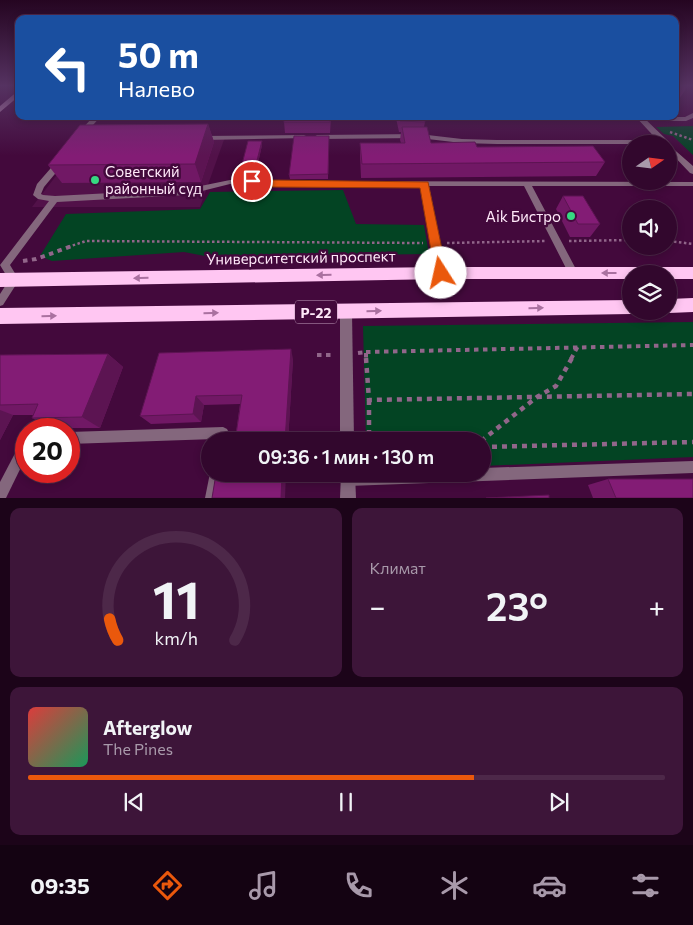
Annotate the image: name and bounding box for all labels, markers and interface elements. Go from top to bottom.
text: 50 m [118,32,199,75]
icon: left [35,35,100,100]
text: Налево [118,75,195,102]
north arrow [622,135,678,190]
map controls [622,135,677,320]
pin [231,160,273,202]
place label: Советский районный суд [105,162,202,197]
icon: arrive [238,167,266,195]
marker: Советский районный суд [89,174,101,186]
button: sound [622,200,677,255]
place label: Aik Бистро [486,207,561,225]
marker: Aik Бистро [565,210,577,222]
street label: Университетский проспект [206,246,396,268]
position arrow [414,246,466,298]
button: layers [622,265,677,320]
one-way arrow [601,269,617,277]
one-way arrow [316,271,332,279]
one-way arrow [133,274,149,282]
road number: Р-22 [295,300,337,324]
one-way arrow [528,304,544,312]
one-way arrow [366,307,382,315]
one-way arrow [203,309,219,317]
one-way arrow [41,311,57,319]
speed limit sign: 20 [15,418,80,483]
text: 09:36 · 1 мин · 130 m [258,445,434,468]
text: Климат [370,558,426,577]
text: 11 [152,566,199,630]
text: 23° [486,582,548,629]
text: − [370,589,385,623]
text: + [649,589,665,623]
text: km/h [154,627,197,649]
text: Afterglow [103,716,192,739]
text: The Pines [103,739,173,758]
icon: previous [120,788,148,816]
icon: pause [332,788,360,816]
icon: next [545,788,573,816]
icon: directions [150,868,185,903]
icon: music [246,868,281,903]
icon: phone [341,868,376,903]
icon: climate [437,868,472,903]
icon: car [532,868,567,903]
icon: filters [628,868,663,903]
text: 09:35 [30,872,90,899]

